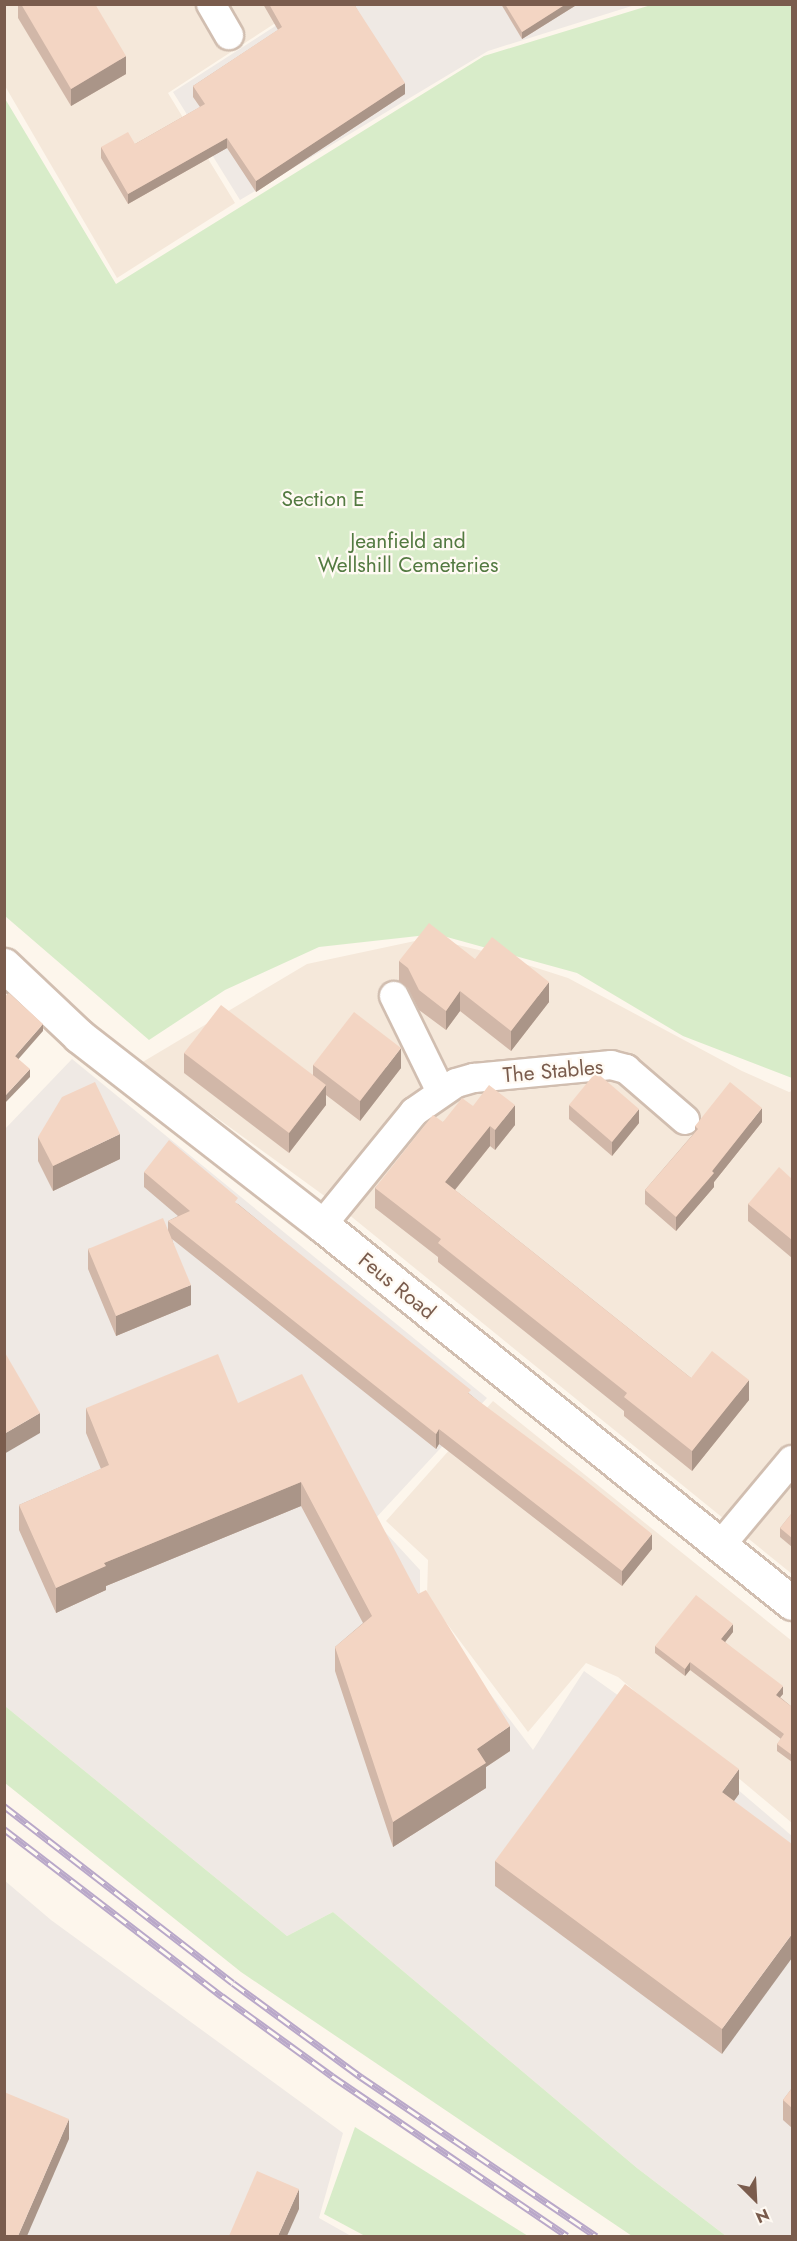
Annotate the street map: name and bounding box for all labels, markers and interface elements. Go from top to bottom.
park label: Section E [281,486,365,512]
park label: Jeanfield and Wellshill Cemeteries [318,528,498,578]
street label: The Stables [502,1054,604,1088]
street label: Feus Road [353,1247,441,1325]
north arrow [725,2169,785,2229]
text: N [752,2203,773,2229]

